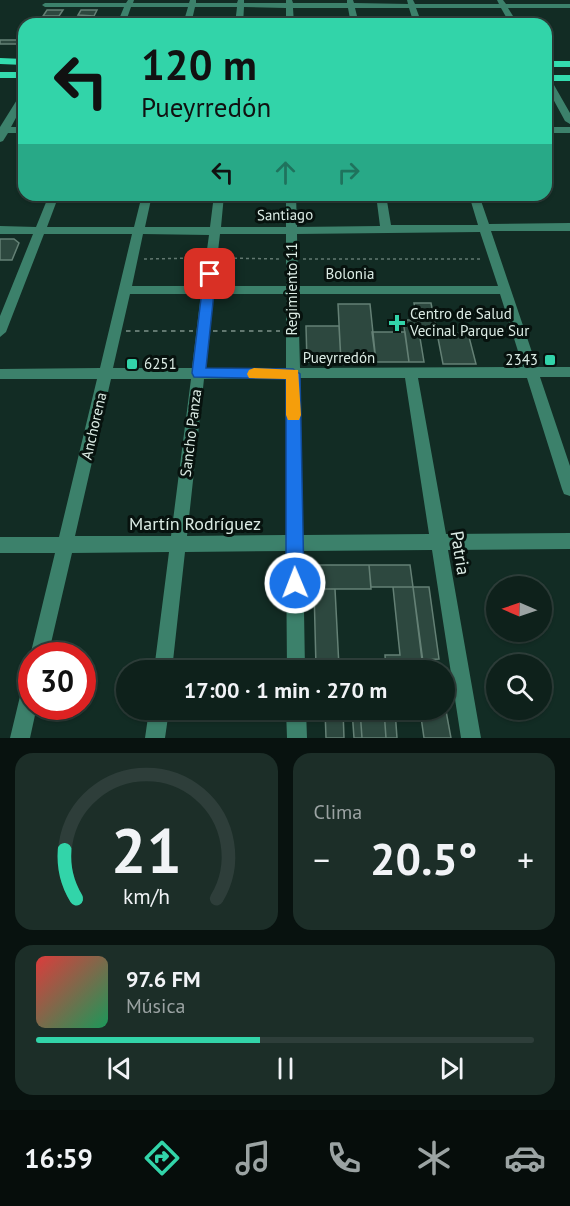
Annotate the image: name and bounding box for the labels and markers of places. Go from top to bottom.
pin [184,248,235,299]
place label: Centro de Salud Vecinal Parque Sur [409,304,529,340]
marker: Centro de Salud Vecinal Parque Sur [388,314,406,332]
place label: 2343 [505,350,538,369]
marker: 2343 [543,353,557,367]
place label: 6251 [144,354,177,373]
marker: 6251 [125,357,139,371]

